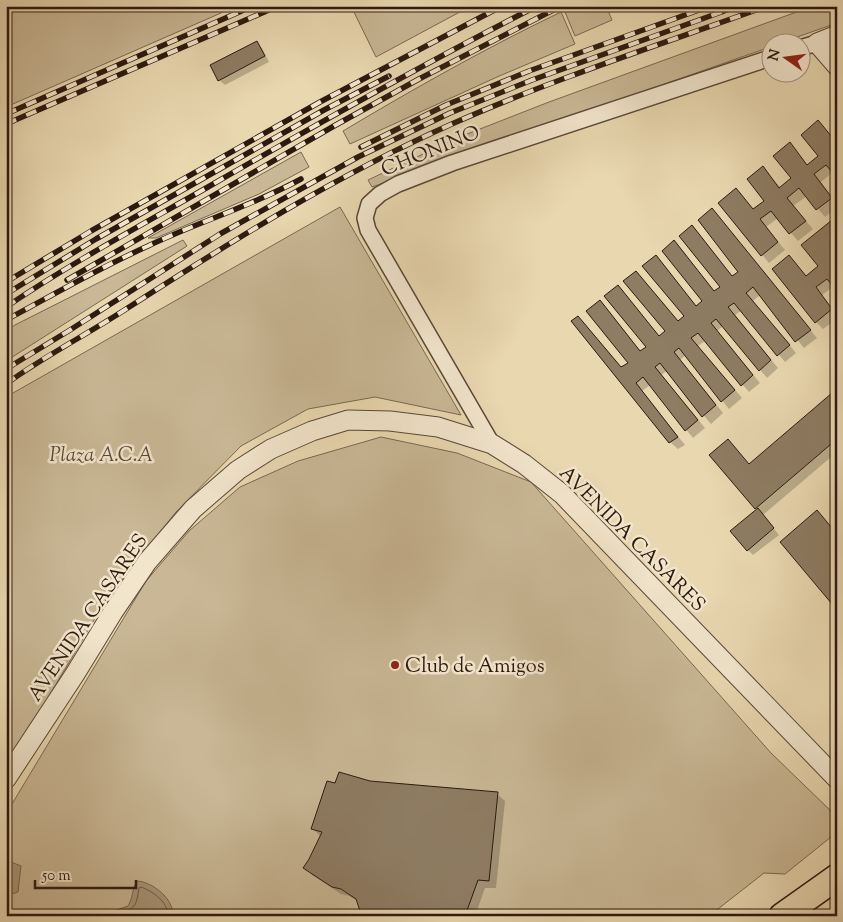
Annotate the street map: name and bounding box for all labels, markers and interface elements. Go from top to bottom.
north arrow [760,32,810,82]
text: N [764,47,786,63]
street label: CHONINO [377,119,485,185]
park label: Plaza A.C.A [49,442,153,471]
street label: AVENIDA CASARES [551,460,711,620]
street label: AVENIDA CASARES [22,529,156,708]
place label: Club de Amigos [405,653,545,682]
marker: Club de Amigos [389,659,401,671]
scale bar [35,857,136,889]
text: 50 m [41,866,71,887]

